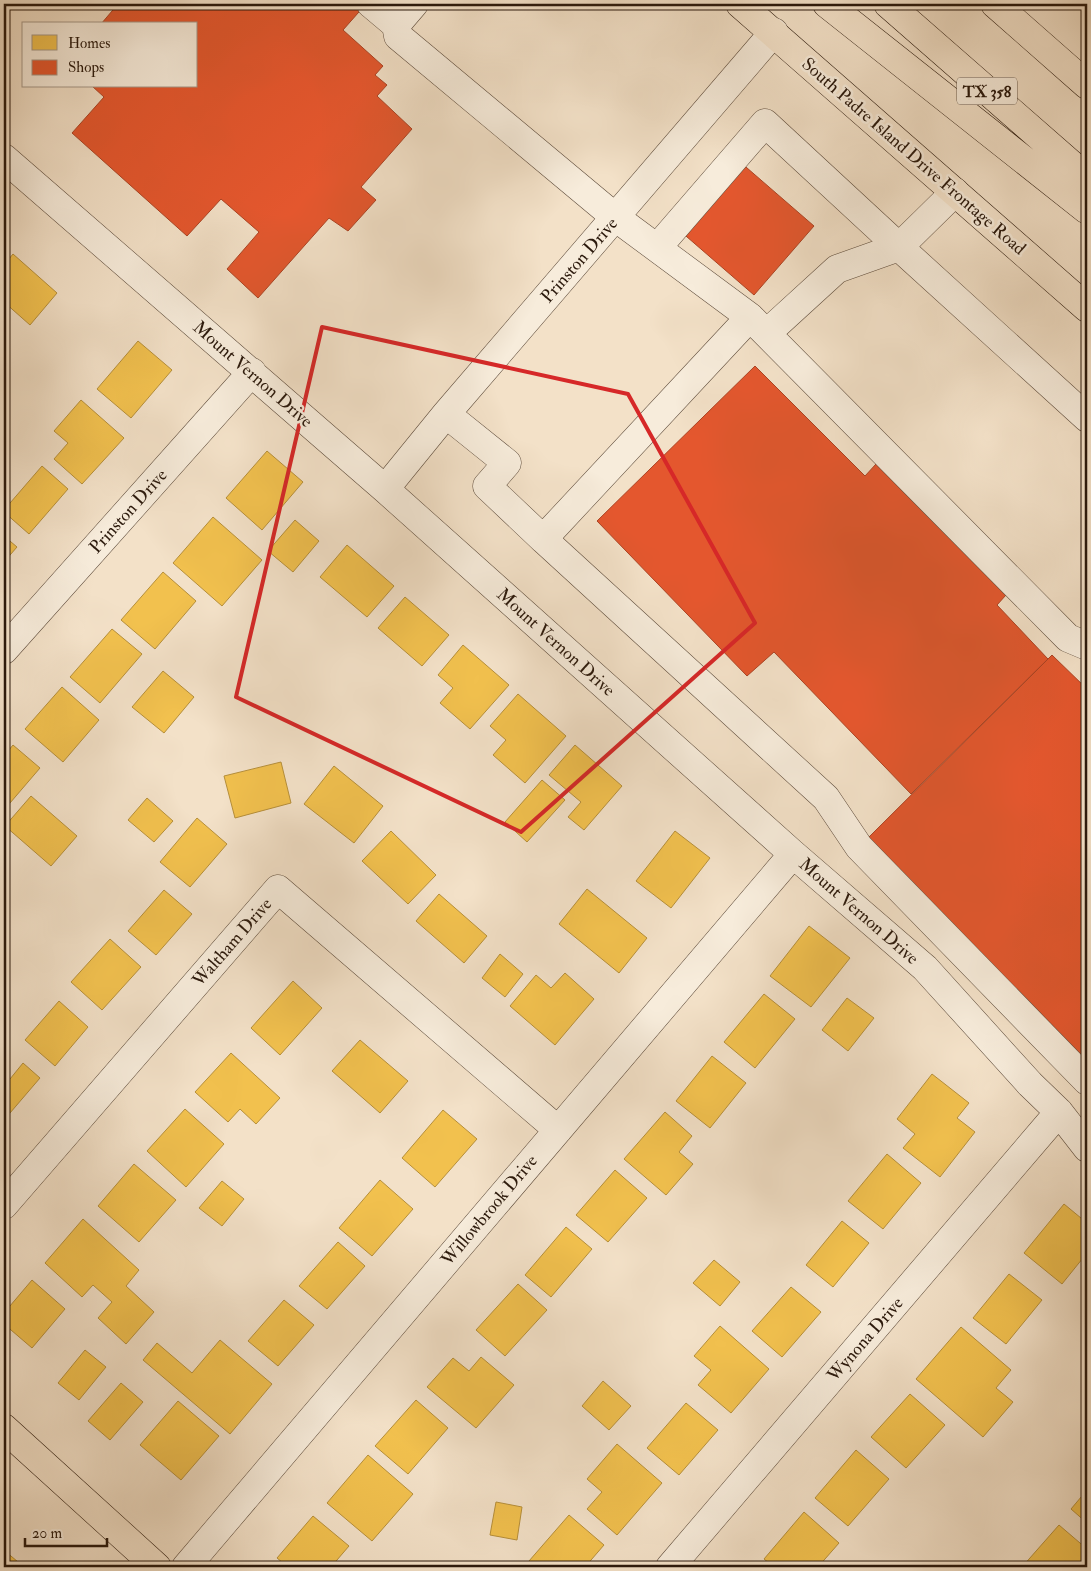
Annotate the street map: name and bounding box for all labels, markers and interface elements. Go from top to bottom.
legend [22,22,198,88]
text: Homes [68,34,110,53]
street label: South Padre Island Drive Frontage Road [797,53,1031,260]
text: Shops [68,58,104,78]
road number: TX 358 [957,78,1017,104]
street label: Prinston Drive [536,212,623,308]
street label: Mount Vernon Drive [188,316,318,433]
street label: Prinston Drive [84,464,173,558]
street label: Mount Vernon Drive [492,583,620,702]
street label: Mount Vernon Drive [794,853,924,970]
street label: Waltham Drive [187,893,278,992]
street label: Willowbrook Drive [436,1150,543,1271]
street label: Wynona Drive [822,1292,909,1387]
scale bar [25,1516,108,1548]
text: 20 m [32,1524,62,1543]

